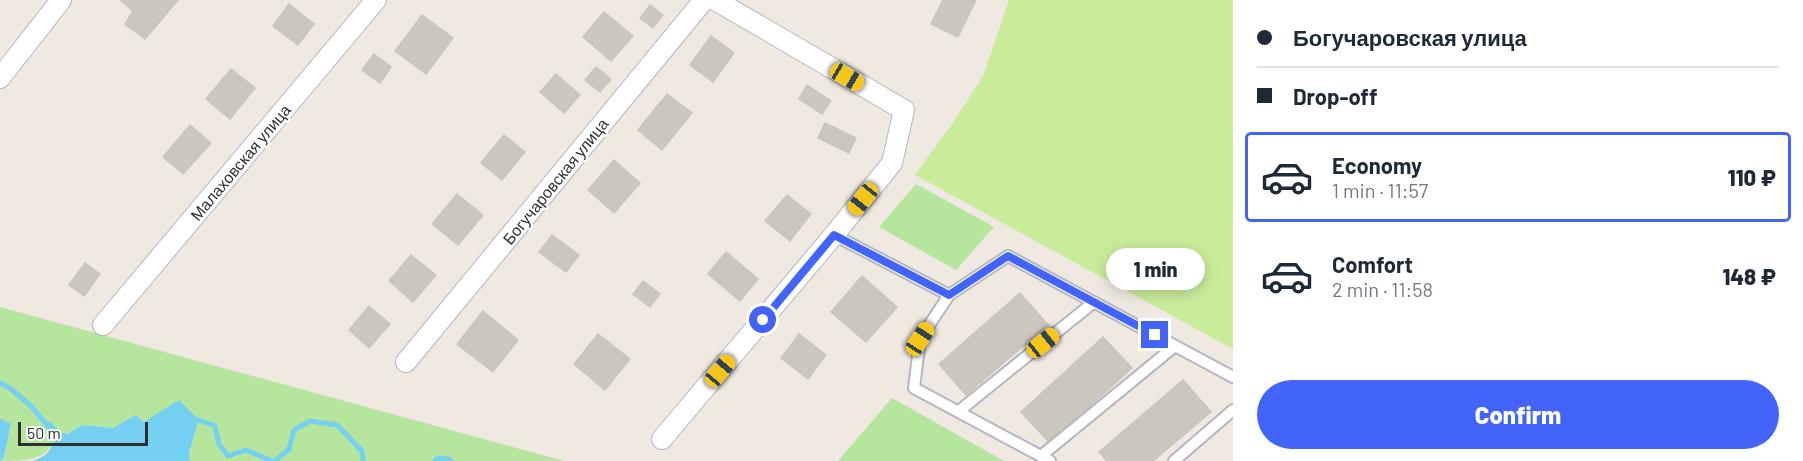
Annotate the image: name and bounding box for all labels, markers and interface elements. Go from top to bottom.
text: Богучаровская улица [1293,24,1527,50]
car [827,60,867,94]
text: Drop-off [1293,83,1377,109]
street label: Малаховская улица [186,100,294,224]
street label: Богучаровская улица [498,114,612,248]
icon: car [1260,150,1314,204]
text: Economy [1332,152,1422,178]
text: 110 ₽ [1728,164,1776,190]
text: 1 min · 11:57 [1332,178,1428,202]
car [845,179,881,219]
callout: 1 min [1106,248,1204,290]
icon: car [1260,249,1314,303]
text: Comfort [1332,251,1413,277]
text: 1 min [1134,257,1177,281]
text: 148 ₽ [1723,263,1776,289]
text: 2 min · 11:58 [1332,277,1433,301]
route start [749,306,776,333]
car [903,319,937,359]
route end [1141,321,1168,348]
car [1023,325,1063,361]
car [702,351,738,391]
button: Confirm [1257,380,1779,449]
scale bar [18,419,148,446]
text: 50 m [27,423,61,442]

